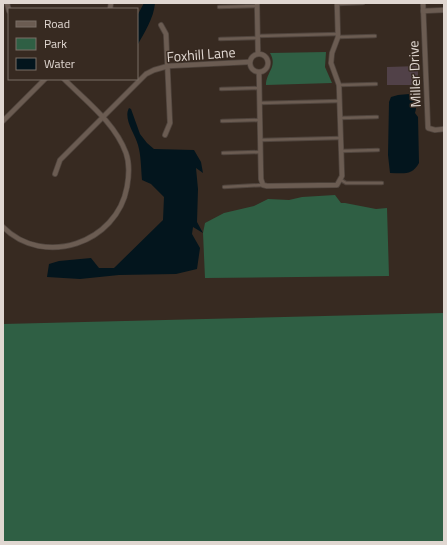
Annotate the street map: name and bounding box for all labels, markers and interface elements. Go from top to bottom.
legend [8,8,138,80]
text: Road [44,14,70,33]
text: Park [44,34,67,53]
street label: Miller Drive [402,40,426,108]
street label: Foxhill Lane [166,41,236,67]
text: Water [44,54,75,73]

